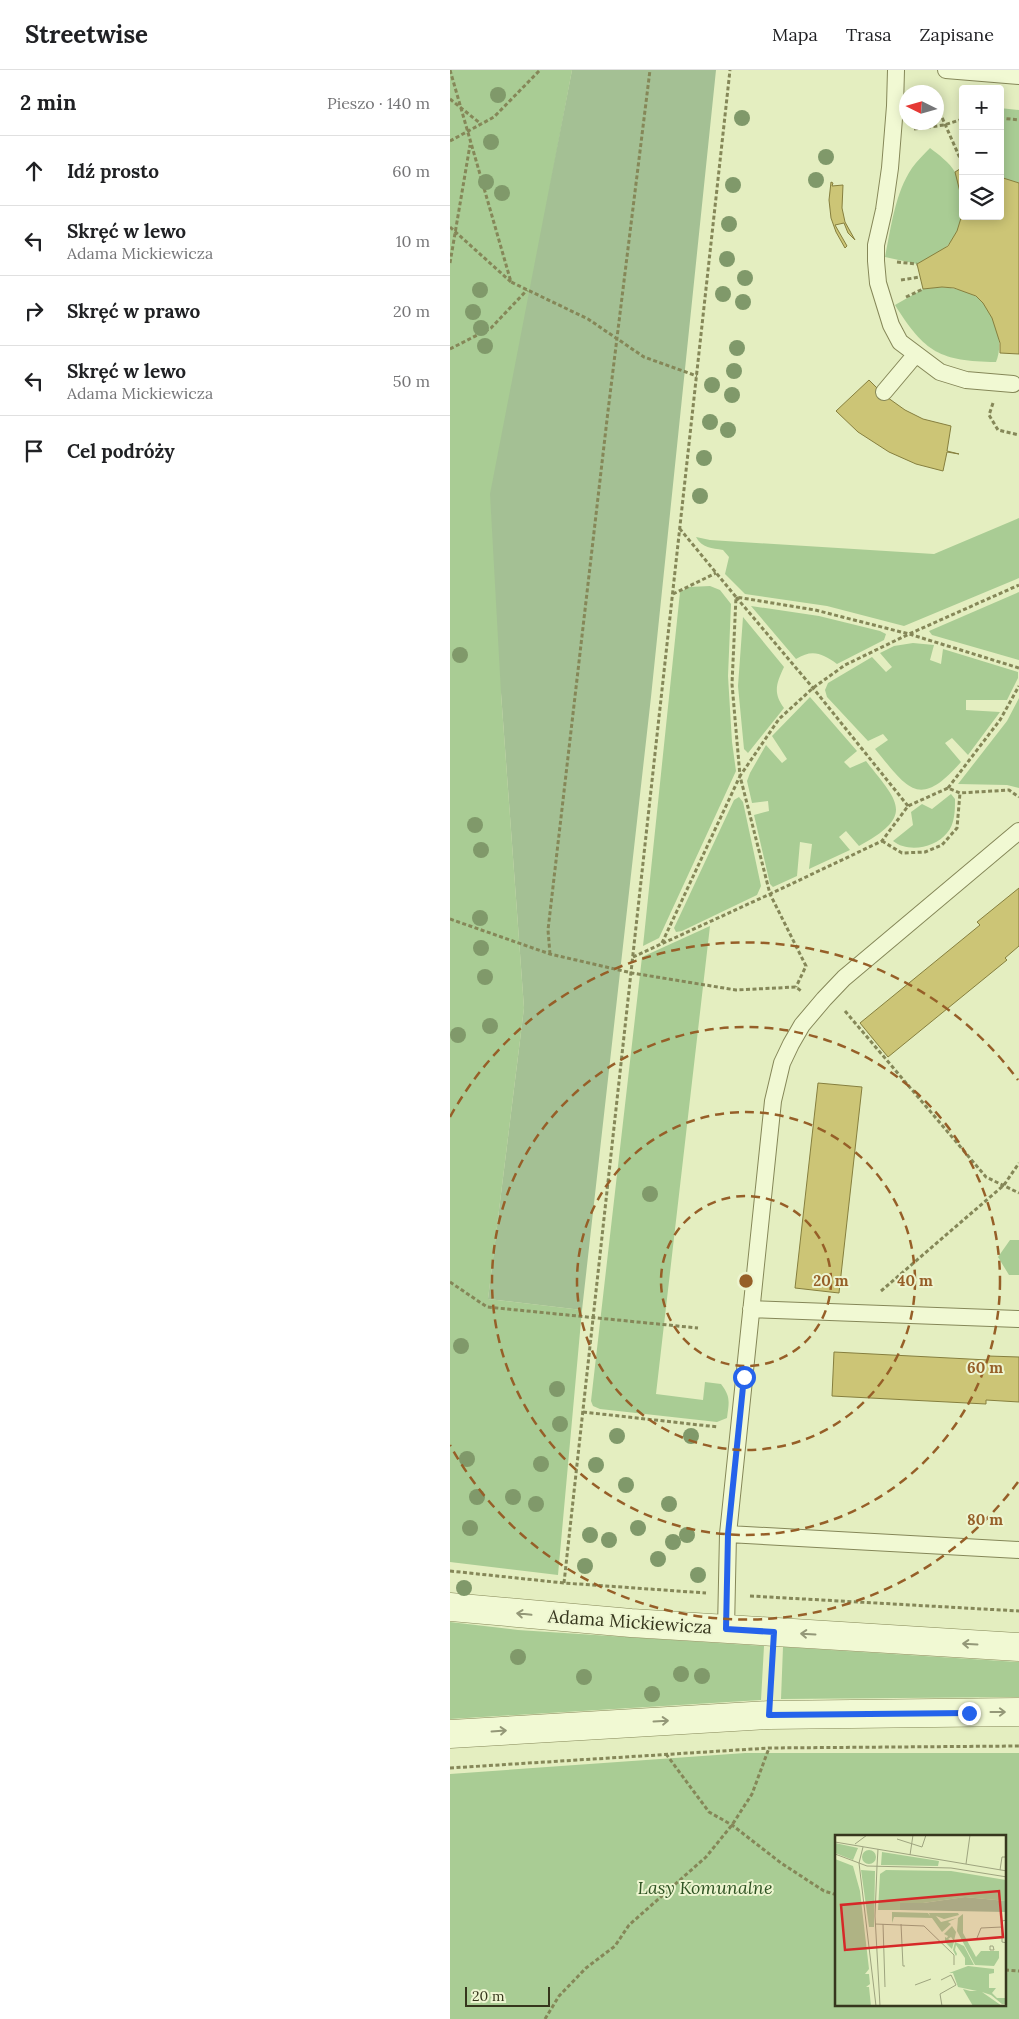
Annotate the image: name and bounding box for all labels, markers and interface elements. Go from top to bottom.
text: Streetwise [25,19,148,50]
text: Mapa [772,23,818,46]
text: Trasa [846,23,892,46]
text: Zapisane [920,23,994,46]
north arrow [899,85,944,130]
map controls [959,85,1004,220]
button: + [959,85,1004,130]
text: 2 min [20,89,76,116]
text: Pieszo · 140 m [327,93,430,113]
button: − [959,130,1004,175]
icon: ahead [20,157,48,185]
text: Idź prosto [67,159,159,183]
text: 60 m [392,161,430,181]
button: layers [959,175,1004,220]
text: Skręć w lewo [67,219,186,243]
icon: left [20,227,48,255]
text: 10 m [396,231,430,251]
text: Adama Mickiewicza [67,243,213,263]
icon: right [20,297,48,325]
text: Skręć w prawo [67,299,200,323]
text: 20 m [393,301,430,321]
text: Skręć w lewo [67,359,186,383]
icon: left [20,367,48,395]
text: 50 m [393,371,430,391]
text: Adama Mickiewicza [67,383,213,403]
icon: arrive [20,437,48,465]
text: Cel podróży [67,439,175,463]
text: 20 m [813,1271,849,1290]
text: 40 m [897,1271,933,1290]
centre of rings [737,1272,755,1290]
text: 60 m [967,1358,1003,1377]
route start [733,1366,756,1389]
text: 80 m [967,1510,1003,1529]
street label: Adama Mickiewicza [546,1604,713,1639]
one-way arrow [516,1609,532,1619]
one-way arrow [800,1630,816,1639]
one-way arrow [963,1639,979,1648]
route end [958,1702,981,1725]
one-way arrow [990,1707,1006,1717]
one-way arrow [653,1717,669,1726]
one-way arrow [490,1726,506,1735]
inset map [835,1835,1006,2006]
park label: Lasy Komunalne [638,1876,773,1899]
scale bar [465,1984,550,2007]
text: 20 m [472,1987,504,2005]

